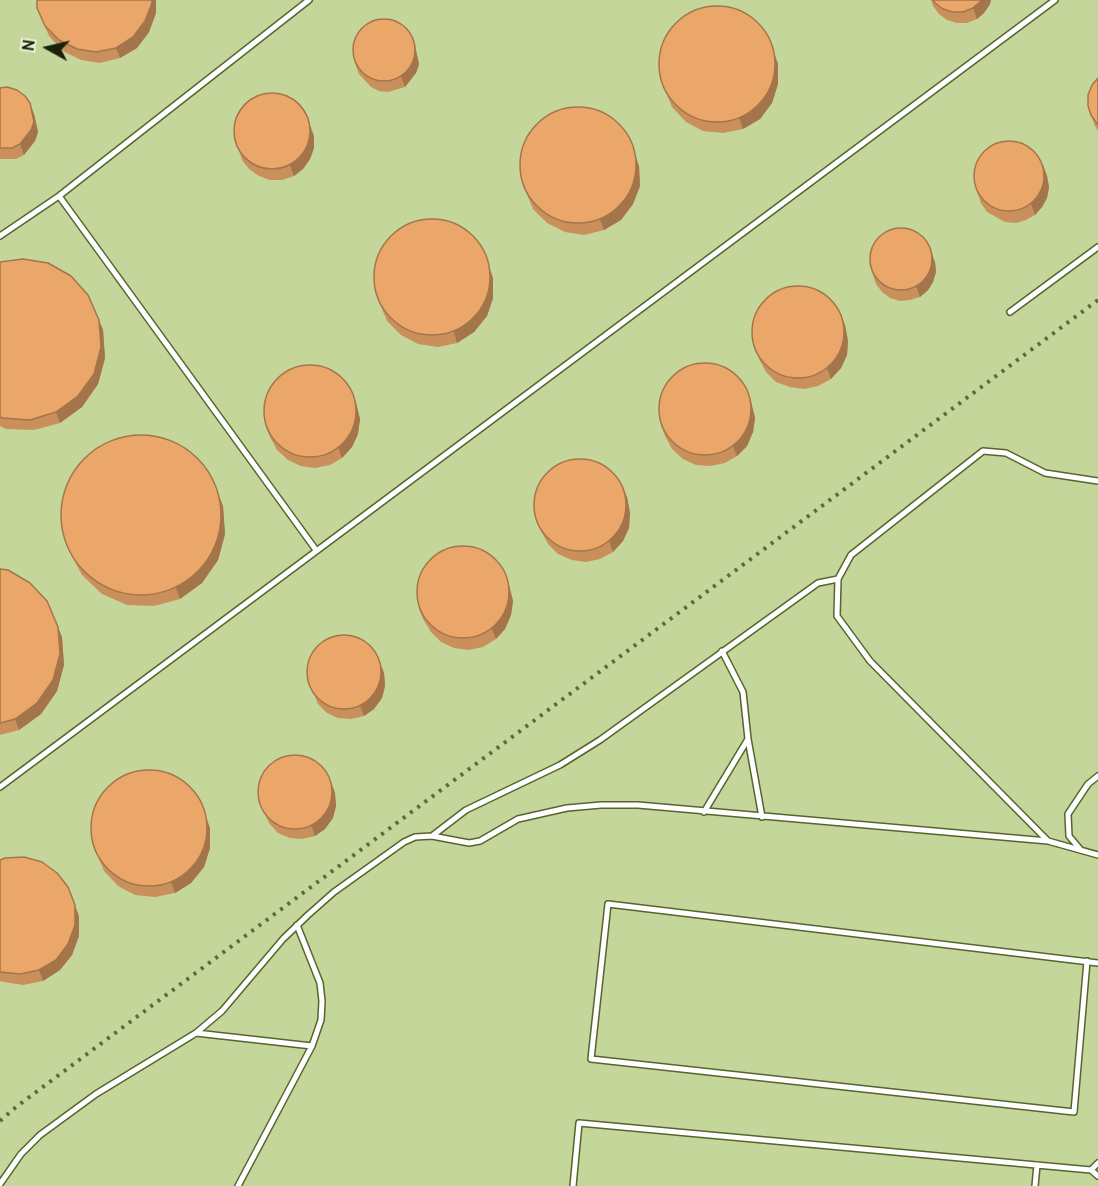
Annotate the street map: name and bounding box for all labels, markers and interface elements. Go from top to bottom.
north arrow [18,18,78,78]
text: N [19,38,41,53]

